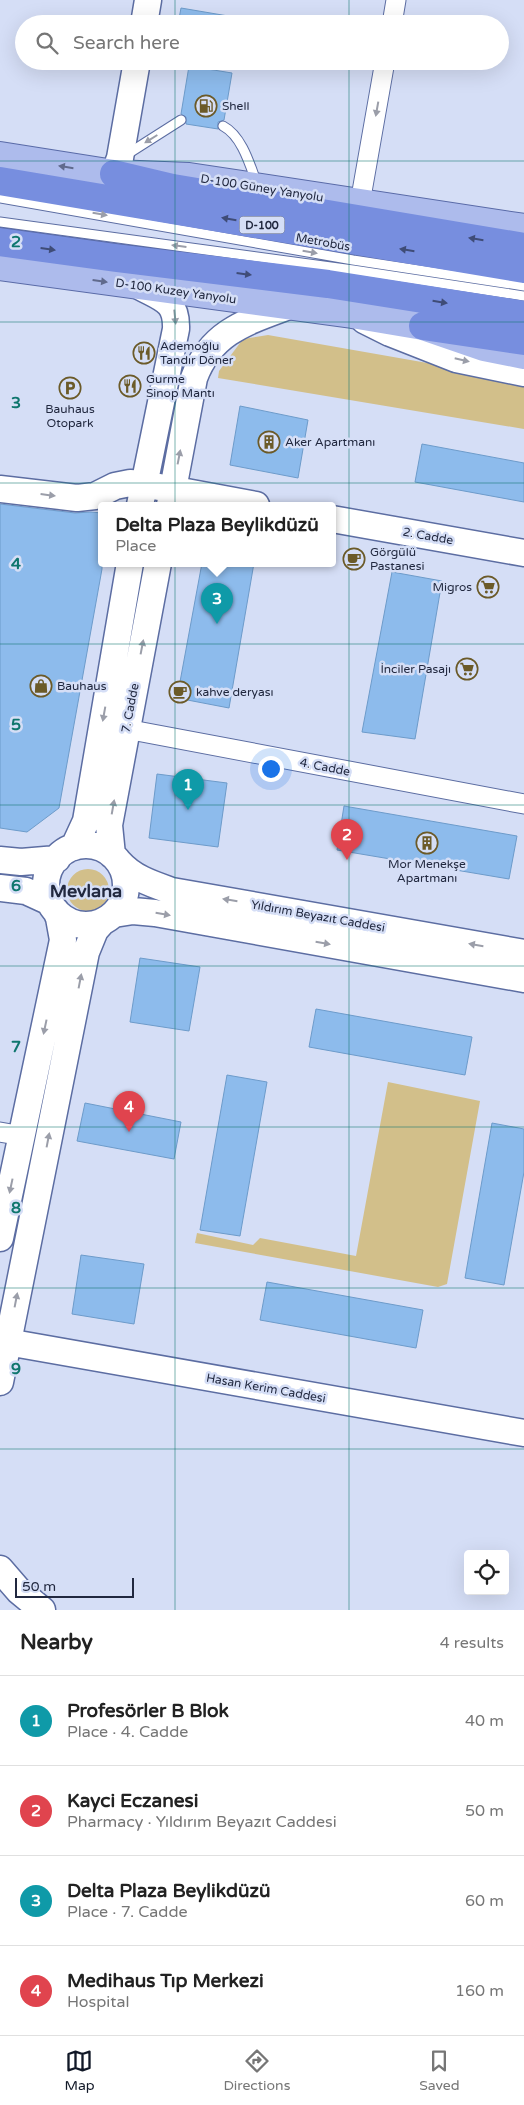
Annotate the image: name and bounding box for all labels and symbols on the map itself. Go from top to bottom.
fuel station icon: Shell [194,94,218,118]
place label: Shell [222,99,249,113]
one-way arrow [372,102,380,118]
one-way arrow [144,135,157,144]
one-way arrow [58,162,74,170]
street label: D-100 Güney Yanyolu [200,171,324,205]
one-way arrow [92,211,108,219]
one-way arrow [221,215,237,223]
road number: D-100 [240,216,284,234]
street label: Metrobüs [295,230,352,254]
text: 2 [11,232,21,252]
one-way arrow [468,234,484,242]
one-way arrow [171,242,187,250]
one-way arrow [41,245,57,253]
one-way arrow [398,246,414,254]
one-way arrow [303,249,319,257]
one-way arrow [236,270,252,278]
street label: D-100 Kuzey Yanyolu [115,276,237,306]
one-way arrow [93,277,109,285]
one-way arrow [432,298,448,306]
one-way arrow [171,310,179,326]
place label: Ademoğlu Tandır Döner [160,339,234,367]
restaurant icon: Ademoğlu Tandır Döner [132,341,156,365]
one-way arrow [454,356,469,364]
place label: Gurme Sinop Mantı [146,372,215,400]
restaurant icon: Gurme Sinop Mantı [118,374,142,398]
parking icon: Bauhaus Otopark [58,376,82,400]
text: 3 [11,393,21,413]
place label: Bauhaus Otopark [45,402,95,430]
building icon: Aker Apartmanı [257,430,281,454]
place label: Aker Apartmanı [285,435,375,449]
one-way arrow [175,449,183,465]
one-way arrow [41,491,57,499]
street label: 2. Cadde [402,525,454,547]
place label: Görgülü Pastanesi [370,545,424,573]
cafe icon: Görgülü Pastanesi [342,547,366,571]
text: 4 [11,554,21,574]
supermarket icon: Migros [476,575,500,599]
place label: Migros [432,580,472,594]
pin: 3 [201,583,233,624]
one-way arrow [138,639,146,654]
supermarket icon: İnciler Pasajı [455,657,479,681]
place label: İnciler Pasajı [380,662,451,676]
shop icon: Bauhaus [29,674,53,698]
place label: Bauhaus [57,679,107,693]
cafe icon: kahve deryası [168,680,192,704]
street label: 7. Cadde [118,682,142,734]
place label: kahve deryası [196,685,273,699]
one-way arrow [100,707,108,723]
text: 5 [11,715,21,735]
street label: 4. Cadde [299,755,351,779]
your location [258,756,284,782]
pin: 1 [172,769,204,810]
one-way arrow [109,798,117,814]
pin: 2 [331,819,363,860]
building icon: Mor Menekşe Apartmanı [415,831,439,855]
place label: Mor Menekşe Apartmanı [388,857,466,885]
text: 6 [11,876,21,896]
district label: Mevlana [50,880,122,902]
one-way arrow [222,896,238,904]
street label: Yıldırım Beyazıt Caddesi [250,897,386,935]
one-way arrow [155,911,171,919]
one-way arrow [315,939,331,947]
one-way arrow [468,940,484,948]
one-way arrow [77,973,85,989]
one-way arrow [41,1019,49,1035]
text: 7 [11,1037,21,1057]
pin: 4 [113,1091,145,1132]
one-way arrow [44,1133,52,1148]
one-way arrow [7,1178,15,1194]
text: 8 [11,1198,21,1218]
one-way arrow [12,1291,20,1307]
text: 9 [11,1359,21,1379]
street label: Hasan Kerim Caddesi [205,1371,327,1405]
scale bar [15,1575,134,1598]

